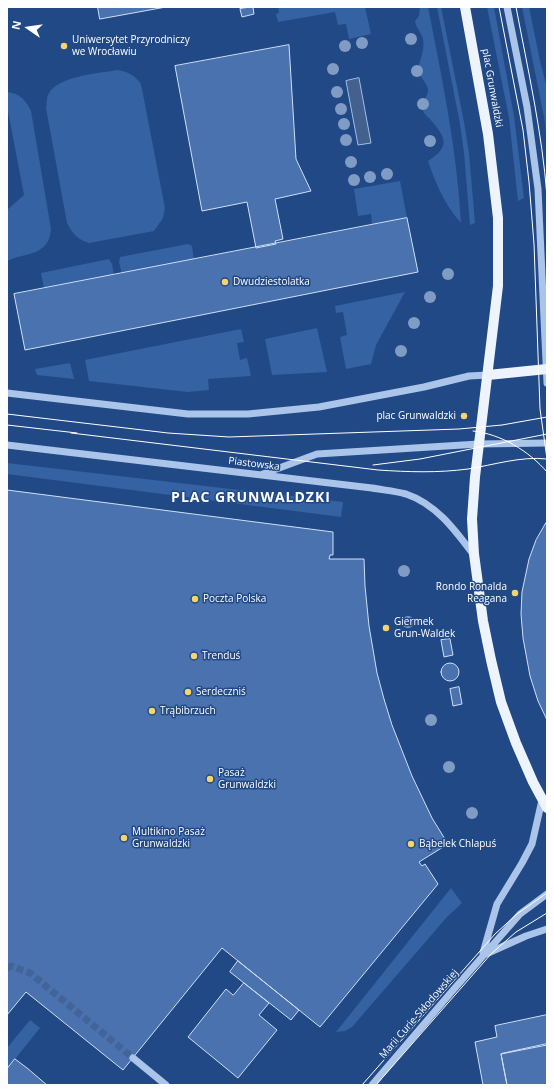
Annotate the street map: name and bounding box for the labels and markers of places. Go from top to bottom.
place label: Uniwersytet Przyrodniczy we Wrocławiu [72,34,190,58]
marker: Uniwersytet Przyrodniczy we Wrocławiu [59,41,69,51]
place label: Dwudziestolatka [233,276,310,288]
marker: Dwudziestolatka [220,277,230,287]
place label: plac Grunwaldzki [376,410,456,422]
marker: plac Grunwaldzki [459,411,469,421]
place label: Rondo Ronalda Reagana [436,581,507,604]
marker: Rondo Ronalda Reagana [510,588,520,598]
place label: Poczta Polska [203,593,266,605]
marker: Poczta Polska [190,594,200,604]
place label: Giermek Grun-Waldek [394,616,455,640]
marker: Giermek Grun-Waldek [381,623,391,633]
place label: Trenduś [202,650,240,662]
marker: Trenduś [189,651,199,661]
place label: Serdeczniś [196,686,246,698]
marker: Serdeczniś [183,687,193,697]
place label: Trąbibrzuch [160,705,216,717]
marker: Trąbibrzuch [147,706,157,716]
place label: Pasaż Grunwaldzki [218,767,276,790]
marker: Pasaż Grunwaldzki [205,774,215,784]
place label: Multikino Pasaż Grunwaldzki [132,826,205,850]
marker: Multikino Pasaż Grunwaldzki [119,833,129,843]
place label: Bąbelek Chlapuś [419,838,496,850]
marker: Bąbelek Chlapuś [406,839,416,849]

